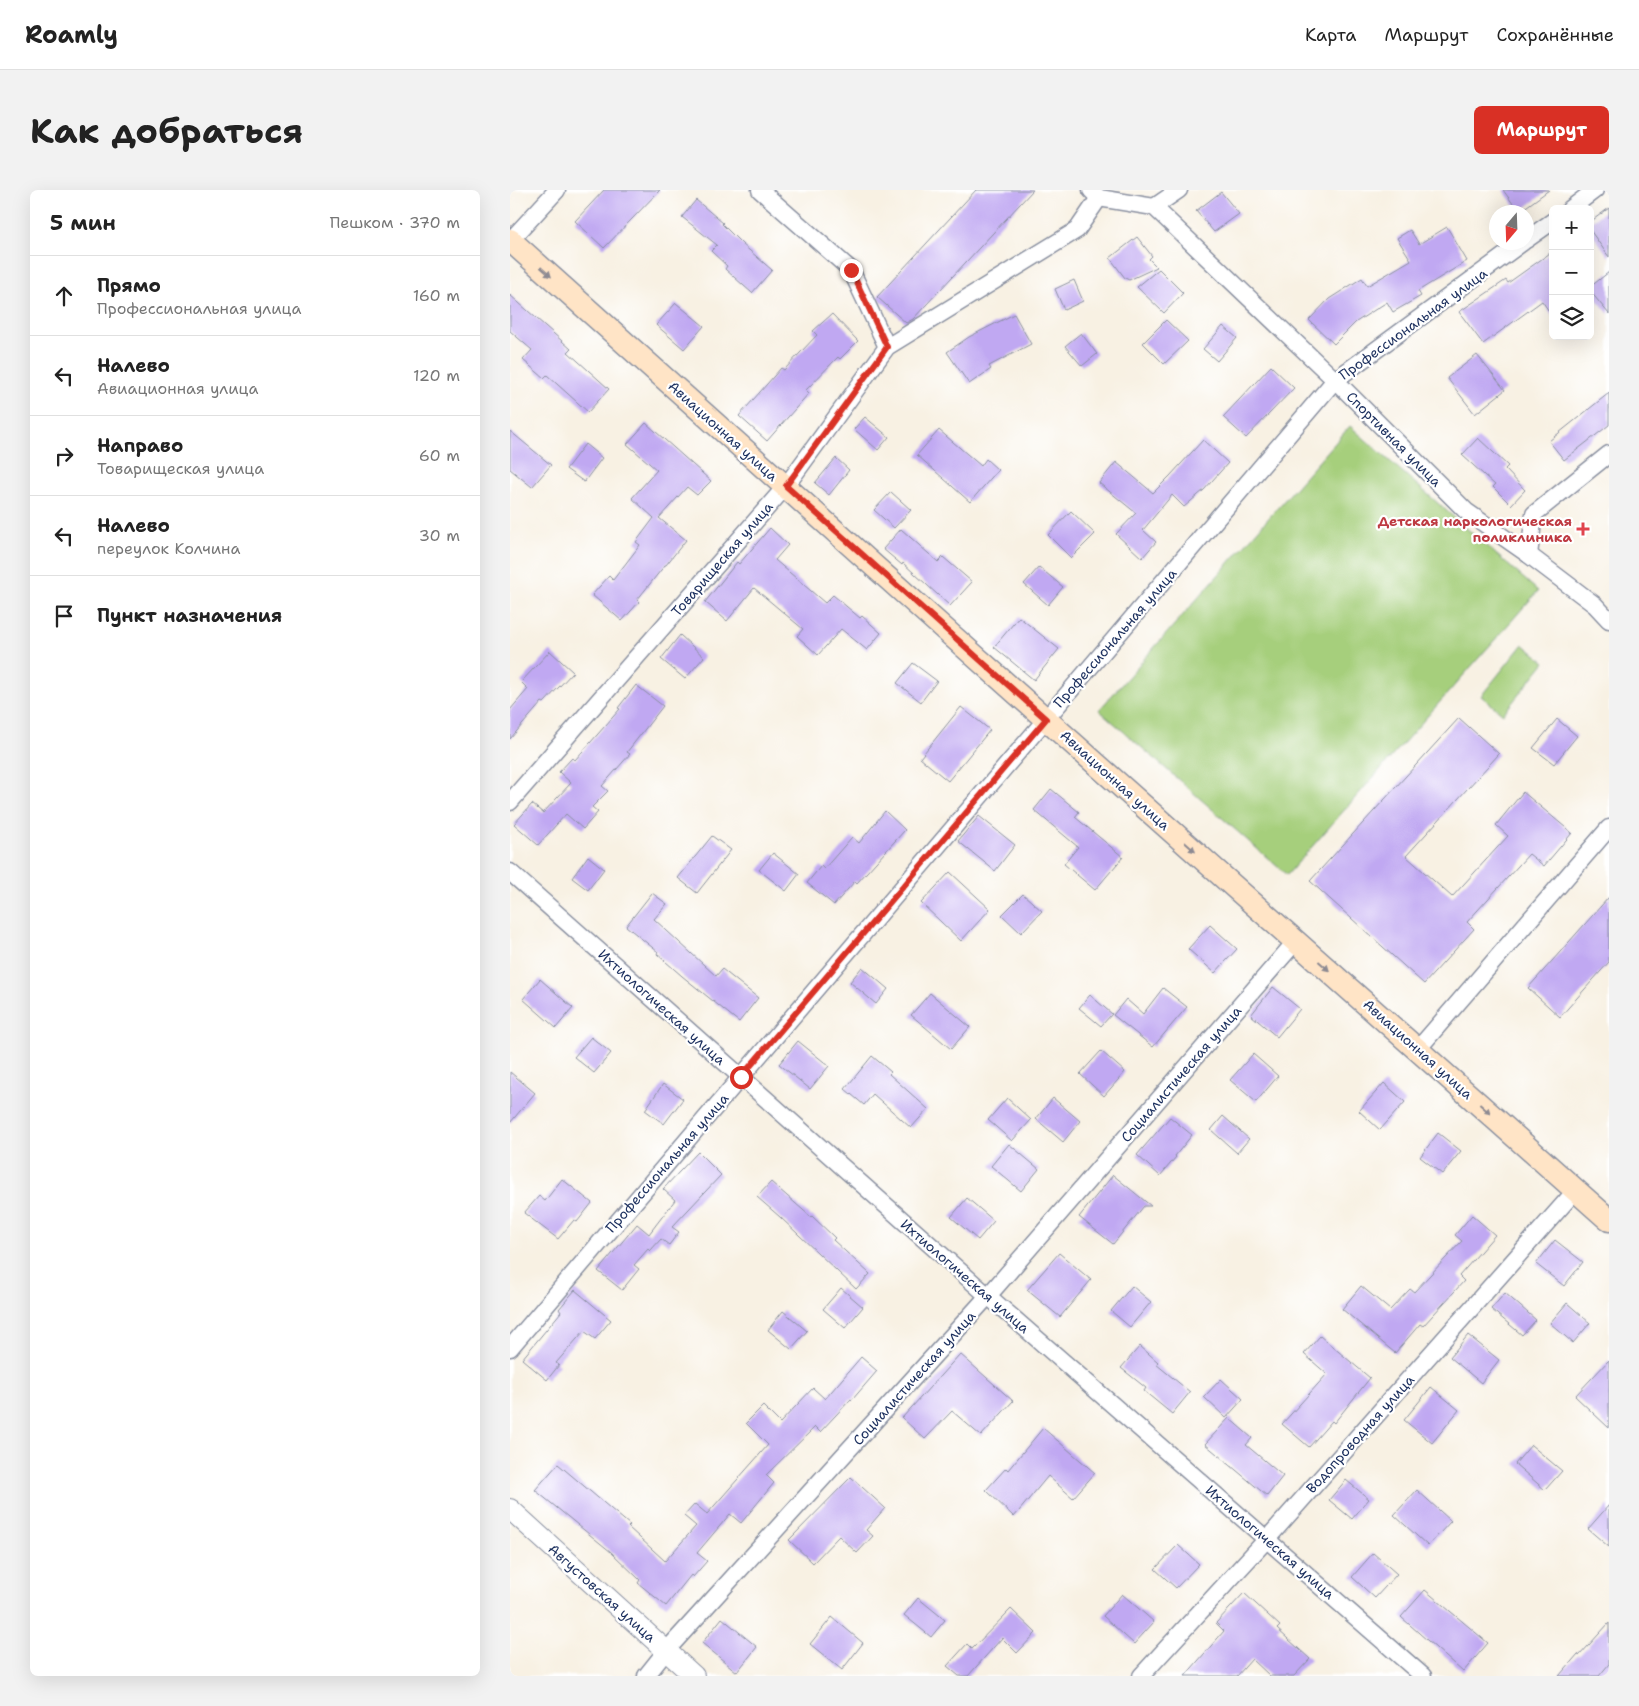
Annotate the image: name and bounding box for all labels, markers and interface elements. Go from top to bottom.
text: Roamly [25,19,118,51]
text: Карта [1305,23,1356,47]
text: Маршрут [1384,23,1468,47]
text: Сохранённые [1496,23,1614,47]
button: Маршрут [1474,106,1609,154]
text: Как добраться [30,107,303,154]
north arrow [1489,205,1534,250]
map controls [1549,205,1594,340]
button: + [1549,205,1594,250]
text: 5 мин [50,209,116,237]
text: Пешком · 370 m [330,212,460,233]
button: − [1549,250,1594,295]
route end [840,259,863,282]
street label: Профессиональная улица [1335,264,1491,384]
one-way arrow [540,267,553,278]
text: Прямо [97,273,161,298]
icon: ahead [50,282,78,310]
text: 160 m [413,285,460,306]
button: layers [1549,295,1594,340]
text: Профессиональная улица [97,298,301,319]
text: Налево [97,353,170,378]
icon: left [50,362,78,390]
text: 120 m [413,365,460,386]
street label: Авиационная улица [664,377,782,485]
text: Авиационная улица [97,378,258,399]
street label: Спортивная улица [1343,388,1446,491]
text: Направо [97,433,183,458]
icon: right [50,442,78,470]
text: 60 m [419,445,460,466]
text: Товарищеская улица [97,458,264,479]
street label: Товарищеская улица [667,498,777,620]
place label: Детская наркологическая поликлиника [1378,512,1572,546]
text: Налево [97,513,170,538]
icon: left [50,522,78,550]
marker: Детская наркологическая поликлиника [1576,522,1590,536]
text: 30 m [419,525,460,546]
text: переулок Колчина [97,538,240,559]
street label: Профессиональная улица [1050,564,1181,711]
icon: arrive [50,602,78,630]
text: Пункт назначения [97,603,282,628]
street label: Авиационная улица [1056,726,1174,834]
one-way arrow [1183,841,1195,853]
street label: Ихтиологическая улица [595,945,730,1069]
one-way arrow [1318,960,1330,972]
street label: Авиационная улица [1359,995,1477,1103]
street label: Социалистическая улица [1117,1002,1245,1146]
route start [730,1066,753,1089]
street label: Профессиональная улица [602,1089,733,1236]
one-way arrow [1479,1103,1491,1115]
street label: Ихтиологическая улица [897,1215,1033,1337]
street label: Социалистическая улица [849,1307,979,1449]
street label: Водопроводная улица [1302,1371,1418,1497]
street label: Ихтиологическая улица [1202,1481,1338,1603]
street label: Августовская улица [544,1540,660,1646]

